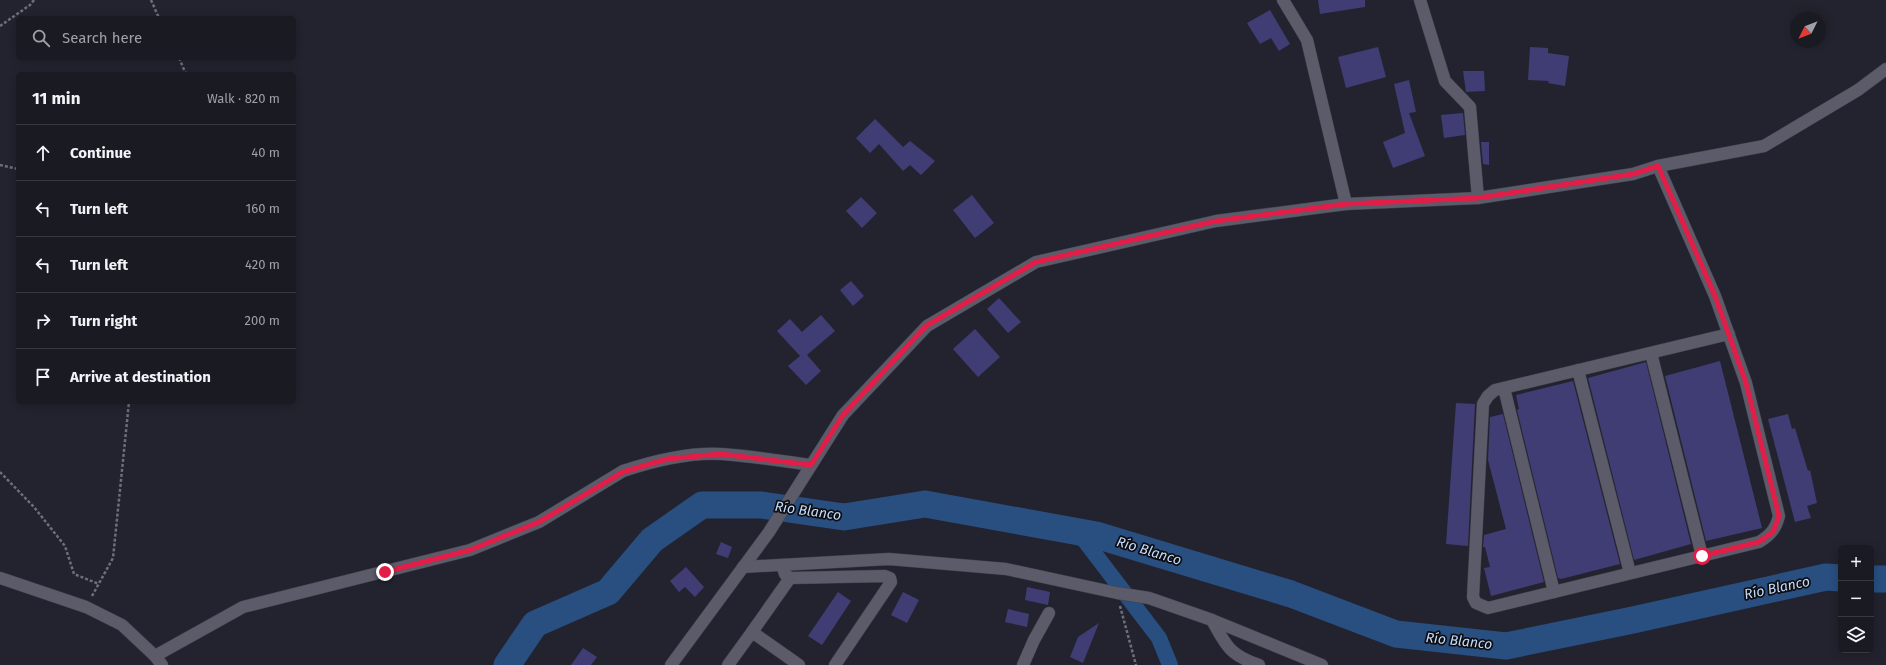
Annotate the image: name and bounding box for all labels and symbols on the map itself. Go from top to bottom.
north arrow [1790,12,1826,48]
water label: Río Blanco [774,498,842,524]
water label: Río Blanco [1115,533,1183,569]
route start [1693,547,1711,565]
route end [376,563,394,581]
water label: Río Blanco [1743,573,1811,603]
water label: Río Blanco [1425,629,1493,653]

